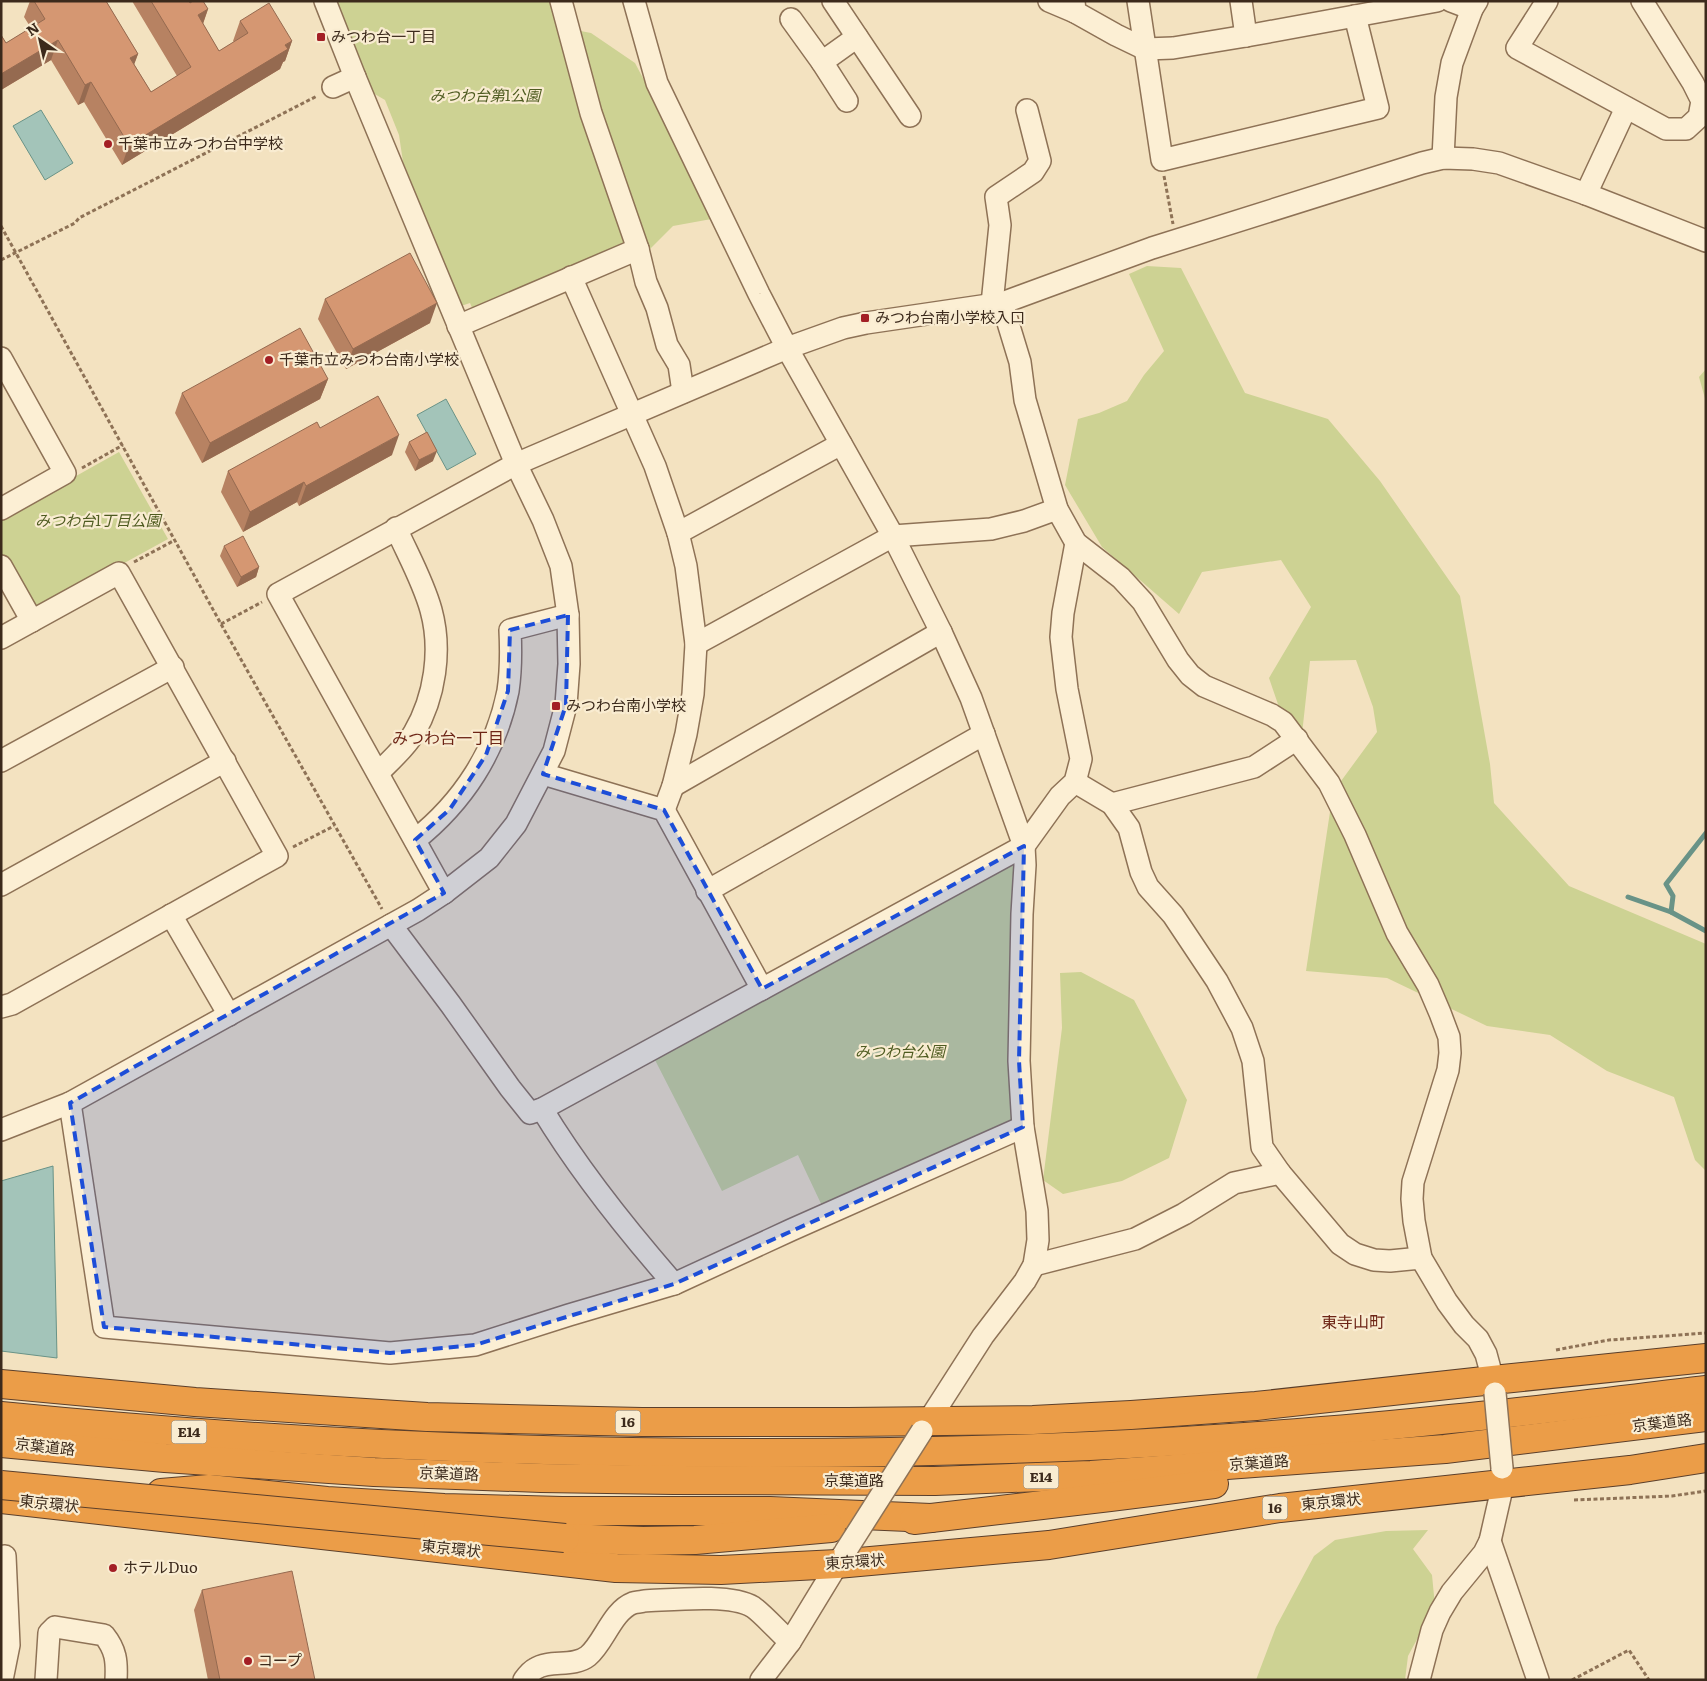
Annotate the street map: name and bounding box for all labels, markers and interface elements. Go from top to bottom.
north arrow [15,15,65,65]
text: N [22,17,43,40]
place label: みつわ台一丁目 [331,24,436,47]
marker: みつわ台一丁目 [315,31,327,43]
park label: みつわ台第1公園 [430,83,542,106]
place label: 千葉市立みつわ台中学校 [118,131,283,154]
marker: 千葉市立みつわ台中学校 [102,138,114,150]
place label: みつわ台南小学校入口 [875,305,1025,328]
marker: みつわ台南小学校入口 [859,312,871,324]
place label: 千葉市立みつわ台南小学校 [279,347,459,370]
marker: 千葉市立みつわ台南小学校 [263,354,275,366]
park label: みつわ台1丁目公園 [35,508,163,531]
place label: みつわ台南小学校 [566,693,686,716]
marker: みつわ台南小学校 [550,700,562,712]
district label: みつわ台一丁目 [392,725,504,749]
park label: みつわ台公園 [855,1039,947,1062]
district label: 東寺山町 [1321,1309,1385,1333]
street label: 京葉道路 [1631,1406,1693,1437]
road number: 16 [616,1410,640,1434]
road number: E14 [172,1420,206,1444]
street label: 京葉道路 [14,1431,76,1460]
street label: 京葉道路 [1228,1448,1290,1475]
street label: 京葉道路 [419,1460,479,1485]
road number: E14 [1024,1465,1058,1488]
street label: 京葉道路 [824,1468,884,1491]
street label: 東京環状 [1300,1486,1362,1515]
street label: 東京環状 [18,1488,80,1517]
road number: 16 [1262,1496,1288,1520]
street label: 東京環状 [420,1533,482,1562]
street label: 東京環状 [824,1547,886,1574]
place label: ホテルDuo [123,1555,198,1578]
marker: ホテルDuo [107,1562,119,1574]
place label: コープ [258,1648,302,1671]
marker: コープ [242,1655,254,1667]

